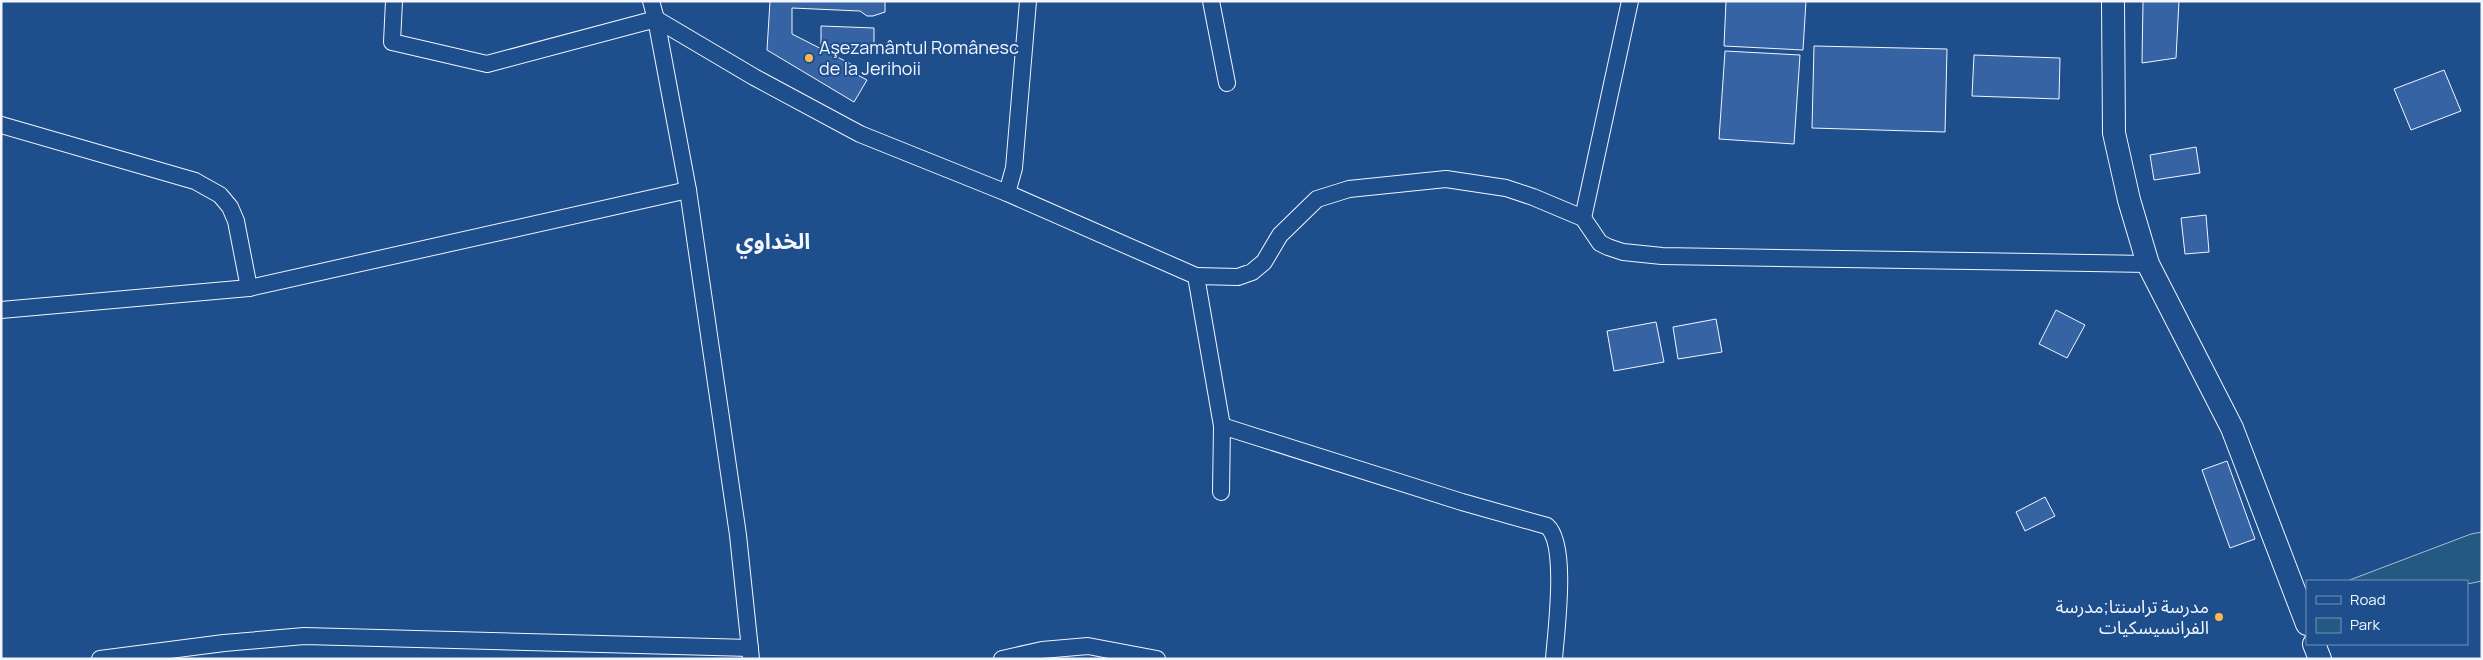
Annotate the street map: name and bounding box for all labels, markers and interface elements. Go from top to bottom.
place label: Aşezamântul Românesc de la Jerihoii [819,35,1019,80]
marker: Aşezamântul Românesc de la Jerihoii [803,52,815,64]
district label: الخداوي [736,226,810,259]
legend [2306,580,2468,645]
text: Road [2350,589,2386,610]
place label: مدرسة تراسنتا;مدرسة الفرانسيسكيات [2055,594,2209,639]
marker: مدرسة تراسنتا;مدرسة الفرانسيسكيات [2213,611,2225,623]
text: Park [2350,614,2380,635]

